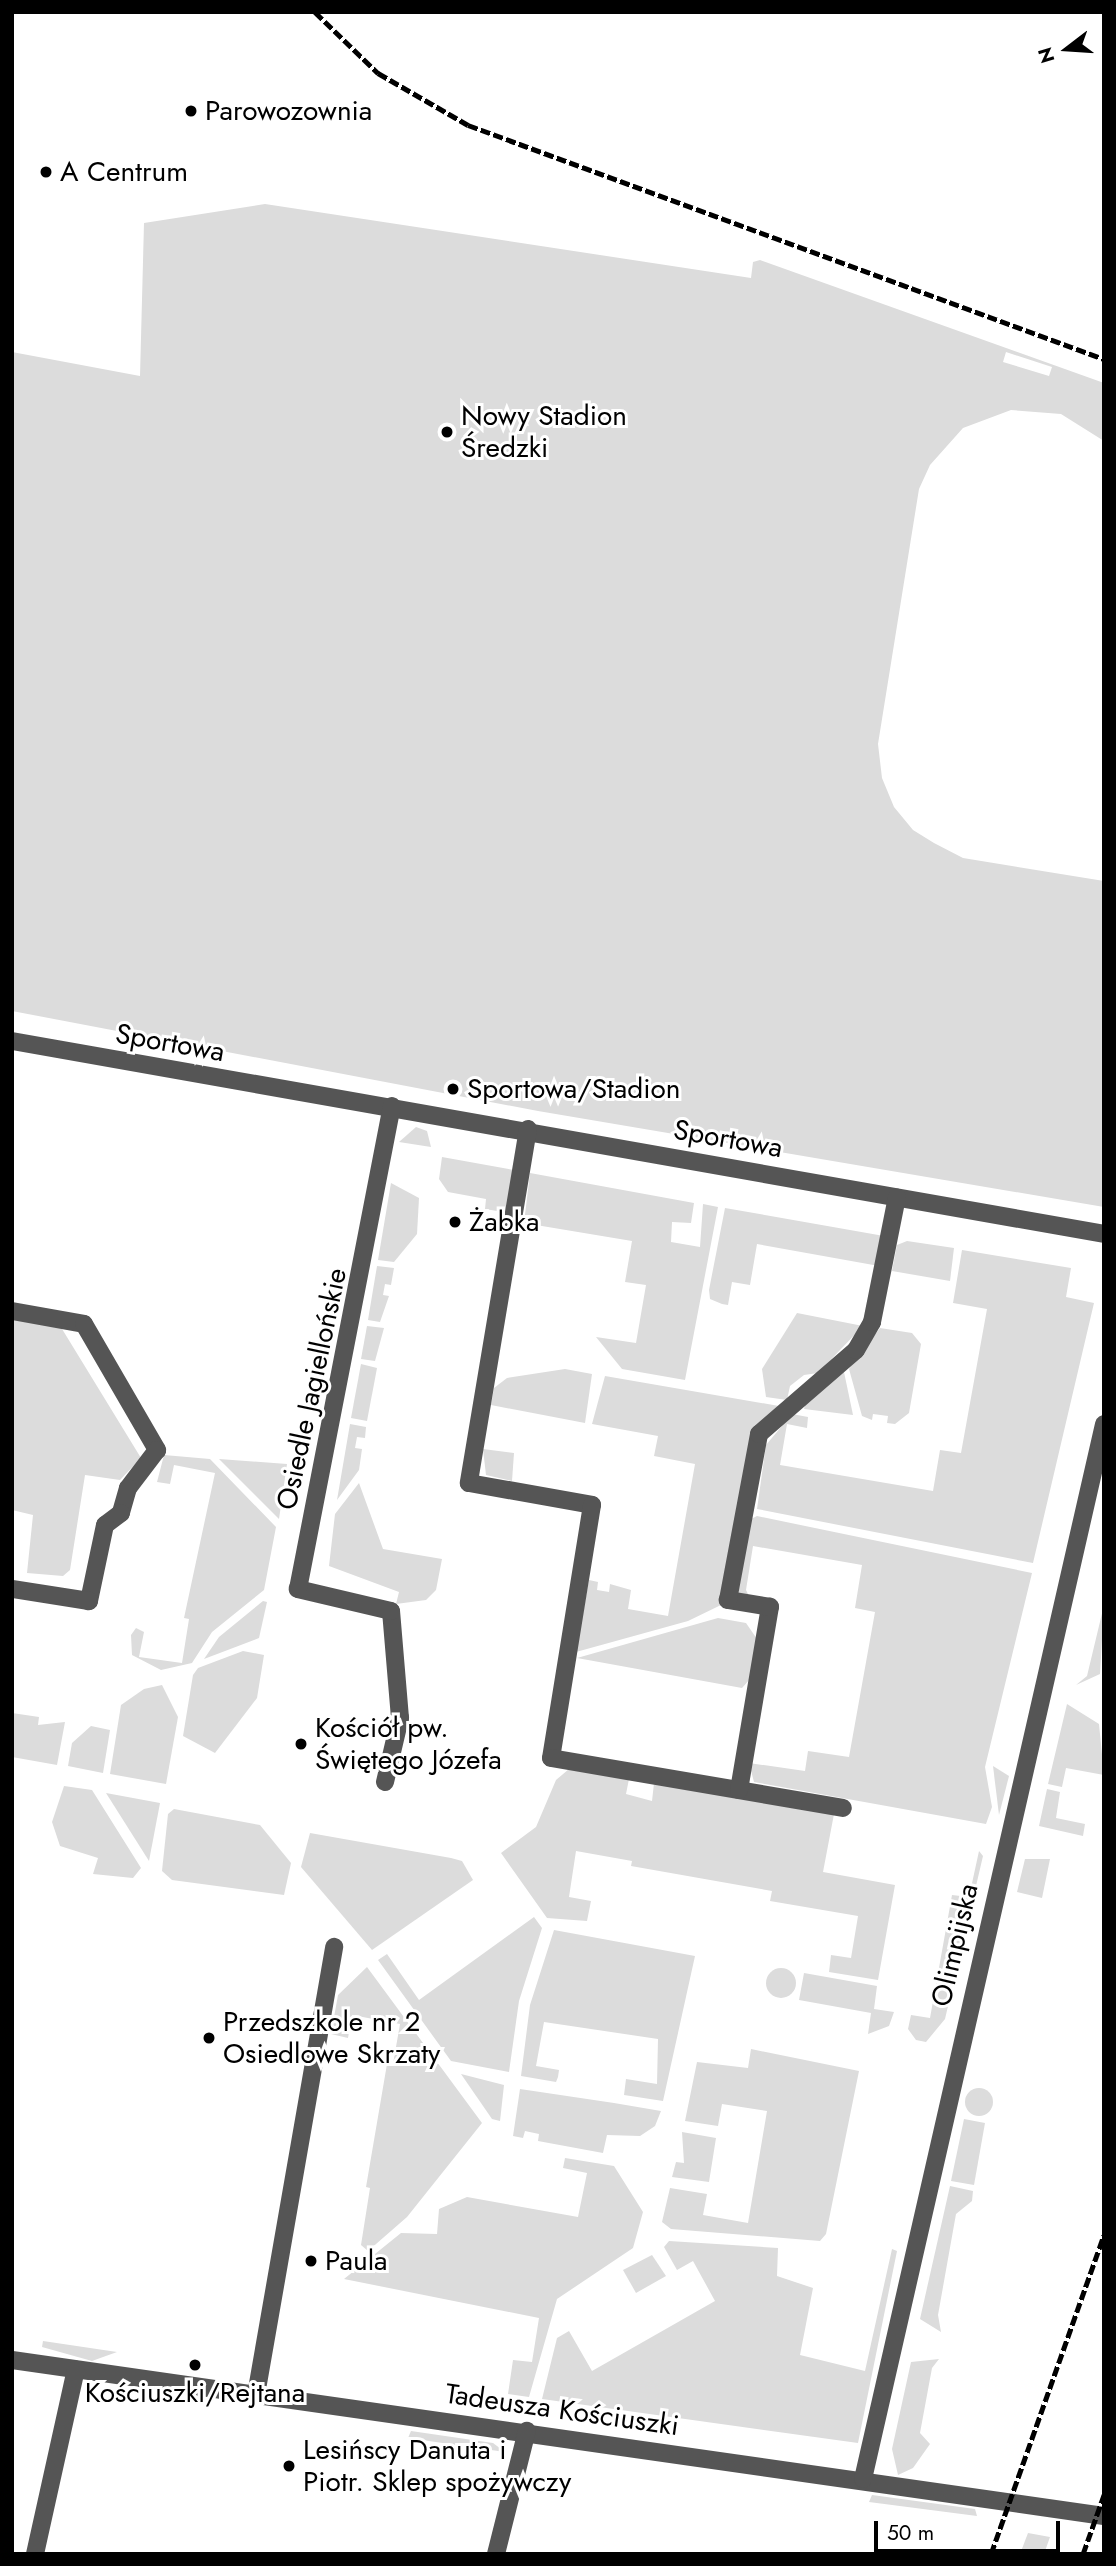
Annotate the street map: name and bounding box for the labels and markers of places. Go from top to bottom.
place label: Parowozownia [205,94,372,128]
marker: Parowozownia [183,103,199,119]
place label: A Centrum [60,155,188,189]
marker: A Centrum [38,164,54,180]
place label: Nowy Stadion Średzki [461,399,627,465]
marker: Nowy Stadion Średzki [439,424,455,440]
place label: Sportowa/Stadion [467,1072,680,1106]
marker: Sportowa/Stadion [445,1081,461,1097]
place label: Żabka [469,1205,539,1239]
marker: Żabka [447,1214,463,1230]
place label: Kościół pw. Świętego Józefa [315,1711,502,1777]
marker: Kościół pw. Świętego Józefa [293,1736,309,1752]
place label: Przedszkole nr 2 Osiedlowe Skrzaty [223,2005,440,2071]
marker: Przedszkole nr 2 Osiedlowe Skrzaty [201,2030,217,2046]
place label: Paula [325,2244,388,2278]
marker: Paula [303,2253,319,2269]
marker: Kościuszki/Rejtana [187,2357,203,2373]
place label: Kościuszki/Rejtana [85,2376,305,2410]
place label: Lesińscy Danuta i Piotr. Sklep spożywczy [303,2433,571,2499]
marker: Lesińscy Danuta i Piotr. Sklep spożywczy [281,2458,297,2474]

